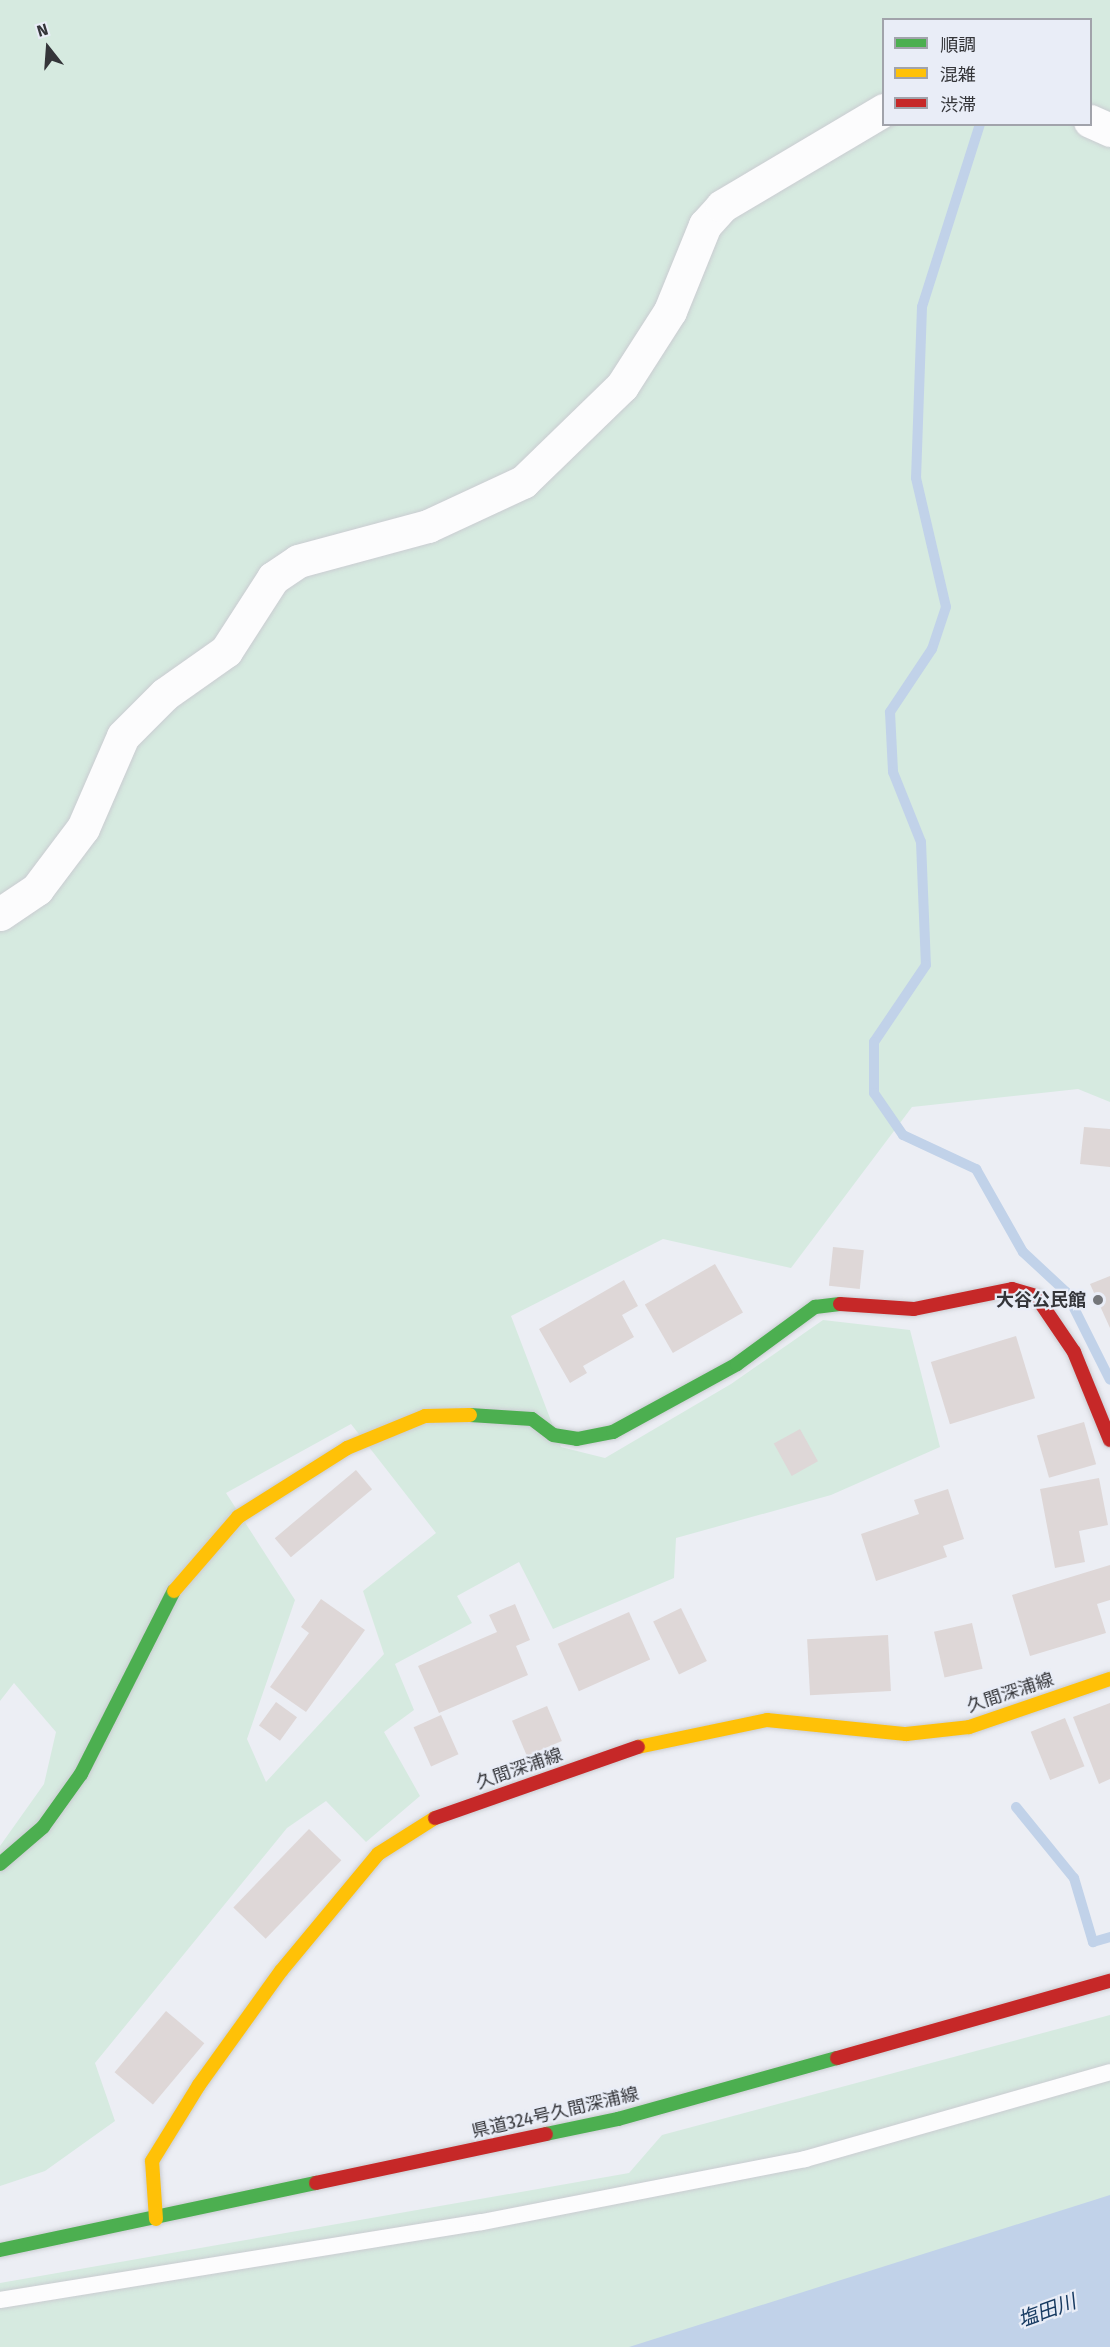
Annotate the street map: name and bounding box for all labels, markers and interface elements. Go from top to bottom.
north arrow [18,18,78,78]
legend [882,18,1092,126]
text: N [35,20,50,41]
text: 順調 [940,34,976,56]
text: 混雑 [940,64,976,86]
text: 渋滞 [940,94,976,116]
place label: 大谷公民館 [996,1289,1086,1311]
marker: 大谷公民館 [1091,1293,1105,1307]
street label: 久間深浦線 [964,1669,1056,1717]
street label: 久間深浦線 [473,1744,565,1794]
street label: 県道324号久間深浦線 [469,2083,641,2143]
water label: 塩田川 [1015,2289,1079,2333]

